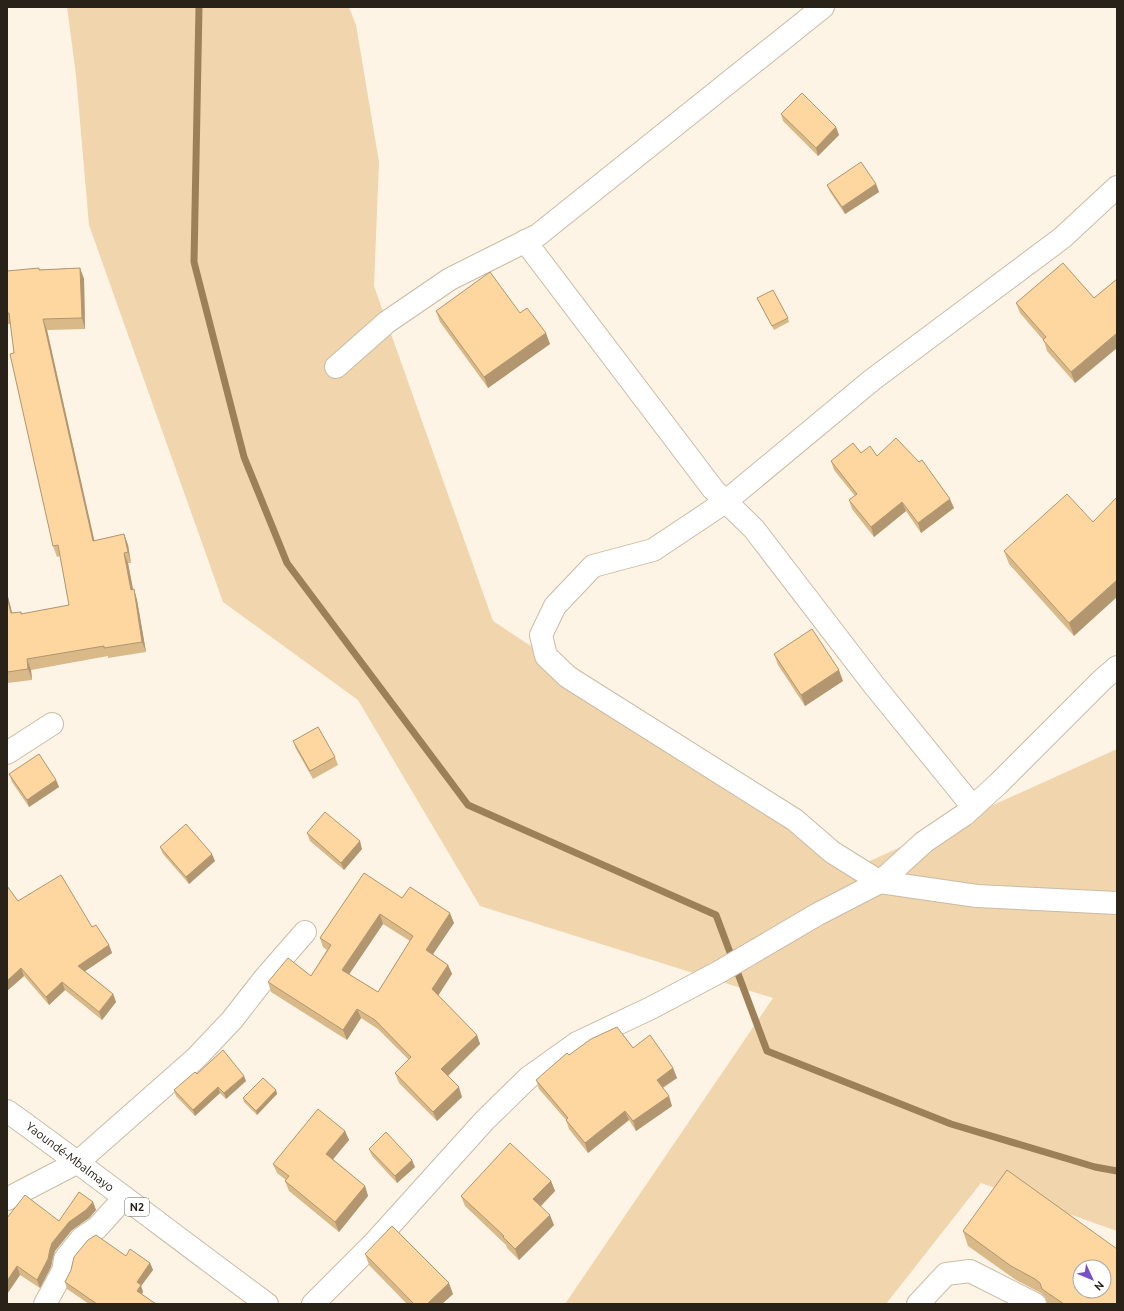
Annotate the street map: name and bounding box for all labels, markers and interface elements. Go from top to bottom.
street label: Yaoundé-Mbalmayo [24,1119,117,1194]
road number: N2 [125,1198,149,1216]
north arrow [1072,1259,1112,1299]
text: N [1092,1279,1106,1293]

